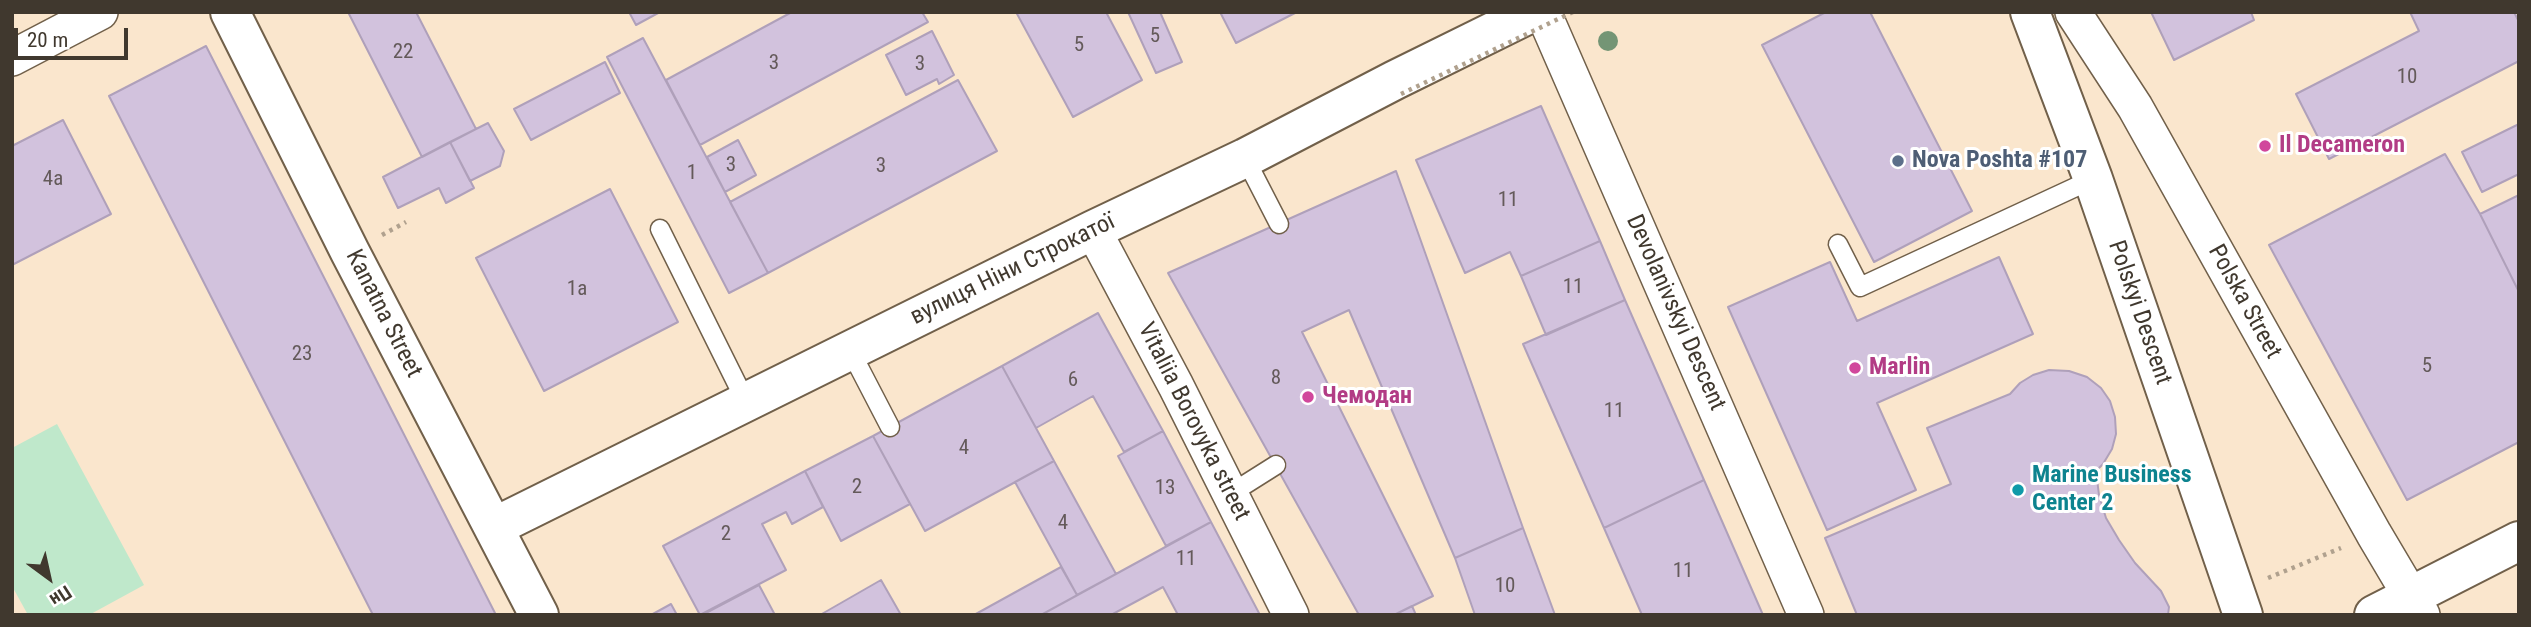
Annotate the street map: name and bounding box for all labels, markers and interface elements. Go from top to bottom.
scale bar [18,14,131,58]
house number: 5 [1150,24,1160,50]
text: 20 m [27,28,68,52]
house number: 5 [1074,33,1084,59]
house number: 22 [393,40,413,66]
house number: 3 [769,51,779,77]
house number: 3 [915,52,925,78]
house number: 10 [2397,65,2417,91]
place label: Il Decameron [2279,132,2405,160]
marker: Il Decameron [2257,138,2273,154]
place label: Nova Poshta #107 [1912,147,2087,175]
house number: 3 [726,153,736,179]
marker: Nova Poshta #107 [1890,153,1906,169]
house number: 3 [876,154,886,180]
house number: 1 [687,161,697,187]
house number: 4а [43,167,63,193]
house number: 11 [1498,188,1518,214]
street label: вулиця Ніни Строкатої [906,208,1120,332]
street label: Devolanivskyi Descent [1619,211,1731,415]
street label: Polskyi Descent [2101,237,2177,389]
street label: Polska Street [2201,240,2287,364]
street label: Kanatna Street [338,245,428,383]
house number: 11 [1563,275,1583,301]
house number: 1а [567,277,587,303]
street label: Vitaliia Borovyka street [1131,318,1255,526]
house number: 23 [292,342,312,368]
place label: Marlin [1869,354,1930,382]
house number: 5 [2422,354,2432,380]
marker: Marlin [1847,360,1863,376]
house number: 8 [1271,366,1281,392]
house number: 6 [1068,368,1078,394]
place label: Чемодан [1322,383,1412,411]
marker: Чемодан [1300,389,1316,405]
house number: 11 [1604,399,1624,425]
house number: 4 [959,436,969,462]
place label: Marine Business Center 2 [2032,462,2192,518]
house number: 2 [852,475,862,501]
house number: 13 [1155,476,1175,502]
marker: Marine Business Center 2 [2010,482,2026,498]
house number: 4 [1058,511,1068,537]
house number: 2 [721,522,731,548]
north arrow [14,543,84,613]
house number: 11 [1176,547,1196,573]
house number: 11 [1673,559,1693,585]
house number: 10 [1495,574,1515,600]
text: Пн [46,581,76,611]

